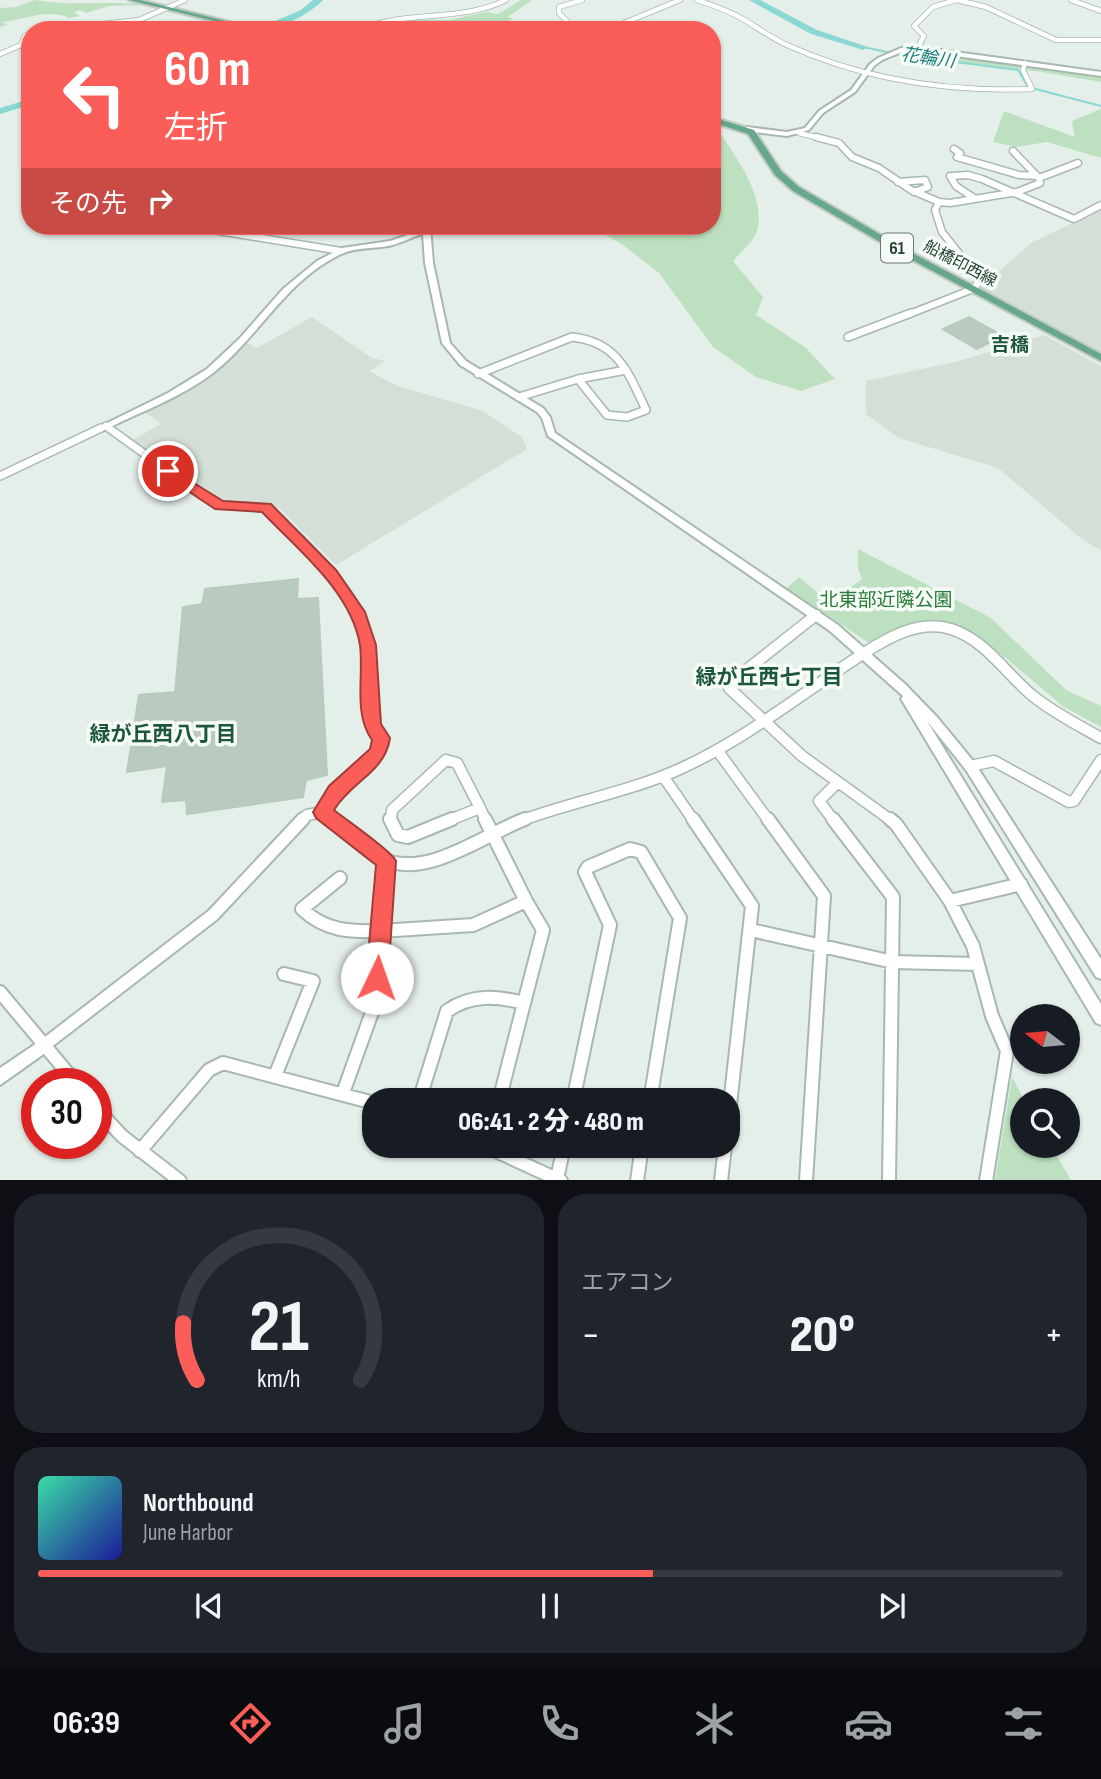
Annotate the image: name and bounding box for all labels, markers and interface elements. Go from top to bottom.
text: 60 m [164,41,251,100]
water label: 花輪川 [900,44,958,72]
icon: left [49,49,140,140]
text: 左折 [164,109,228,148]
icon: right [141,182,179,220]
text: その先 [49,189,127,220]
road number: 61 [881,234,913,262]
street label: 船橋印西線 [920,237,1000,291]
district label: 吉橋 [991,334,1029,357]
pin [138,441,198,501]
icon: arrive [149,452,187,490]
park label: 北東部近隣公園 [819,589,953,612]
district label: 緑が丘西七丁目 [696,665,843,690]
district label: 緑が丘西八丁目 [90,722,237,747]
position arrow [340,941,414,1015]
north arrow [1010,1004,1080,1074]
map controls [1010,1004,1080,1158]
speed limit sign: 30 [21,1068,112,1159]
button: search [1010,1088,1080,1158]
text: 06:41 · 2 分 · 480 m [458,1107,644,1138]
text: エアコン [582,1269,674,1297]
text: 21 [248,1284,309,1372]
text: 20° [790,1304,855,1367]
text: − [582,1313,600,1358]
text: + [1044,1313,1063,1358]
text: km/h [257,1363,300,1394]
text: Northbound [143,1488,254,1519]
text: June Harbor [143,1519,233,1547]
icon: previous [190,1587,228,1625]
icon: pause [531,1587,569,1625]
icon: next [873,1587,911,1625]
icon: directions [226,1699,275,1748]
icon: music [380,1699,429,1748]
icon: phone [535,1699,584,1748]
icon: climate [690,1699,739,1748]
icon: car [844,1699,893,1748]
icon: filters [999,1699,1048,1748]
text: 06:39 [53,1704,120,1743]

